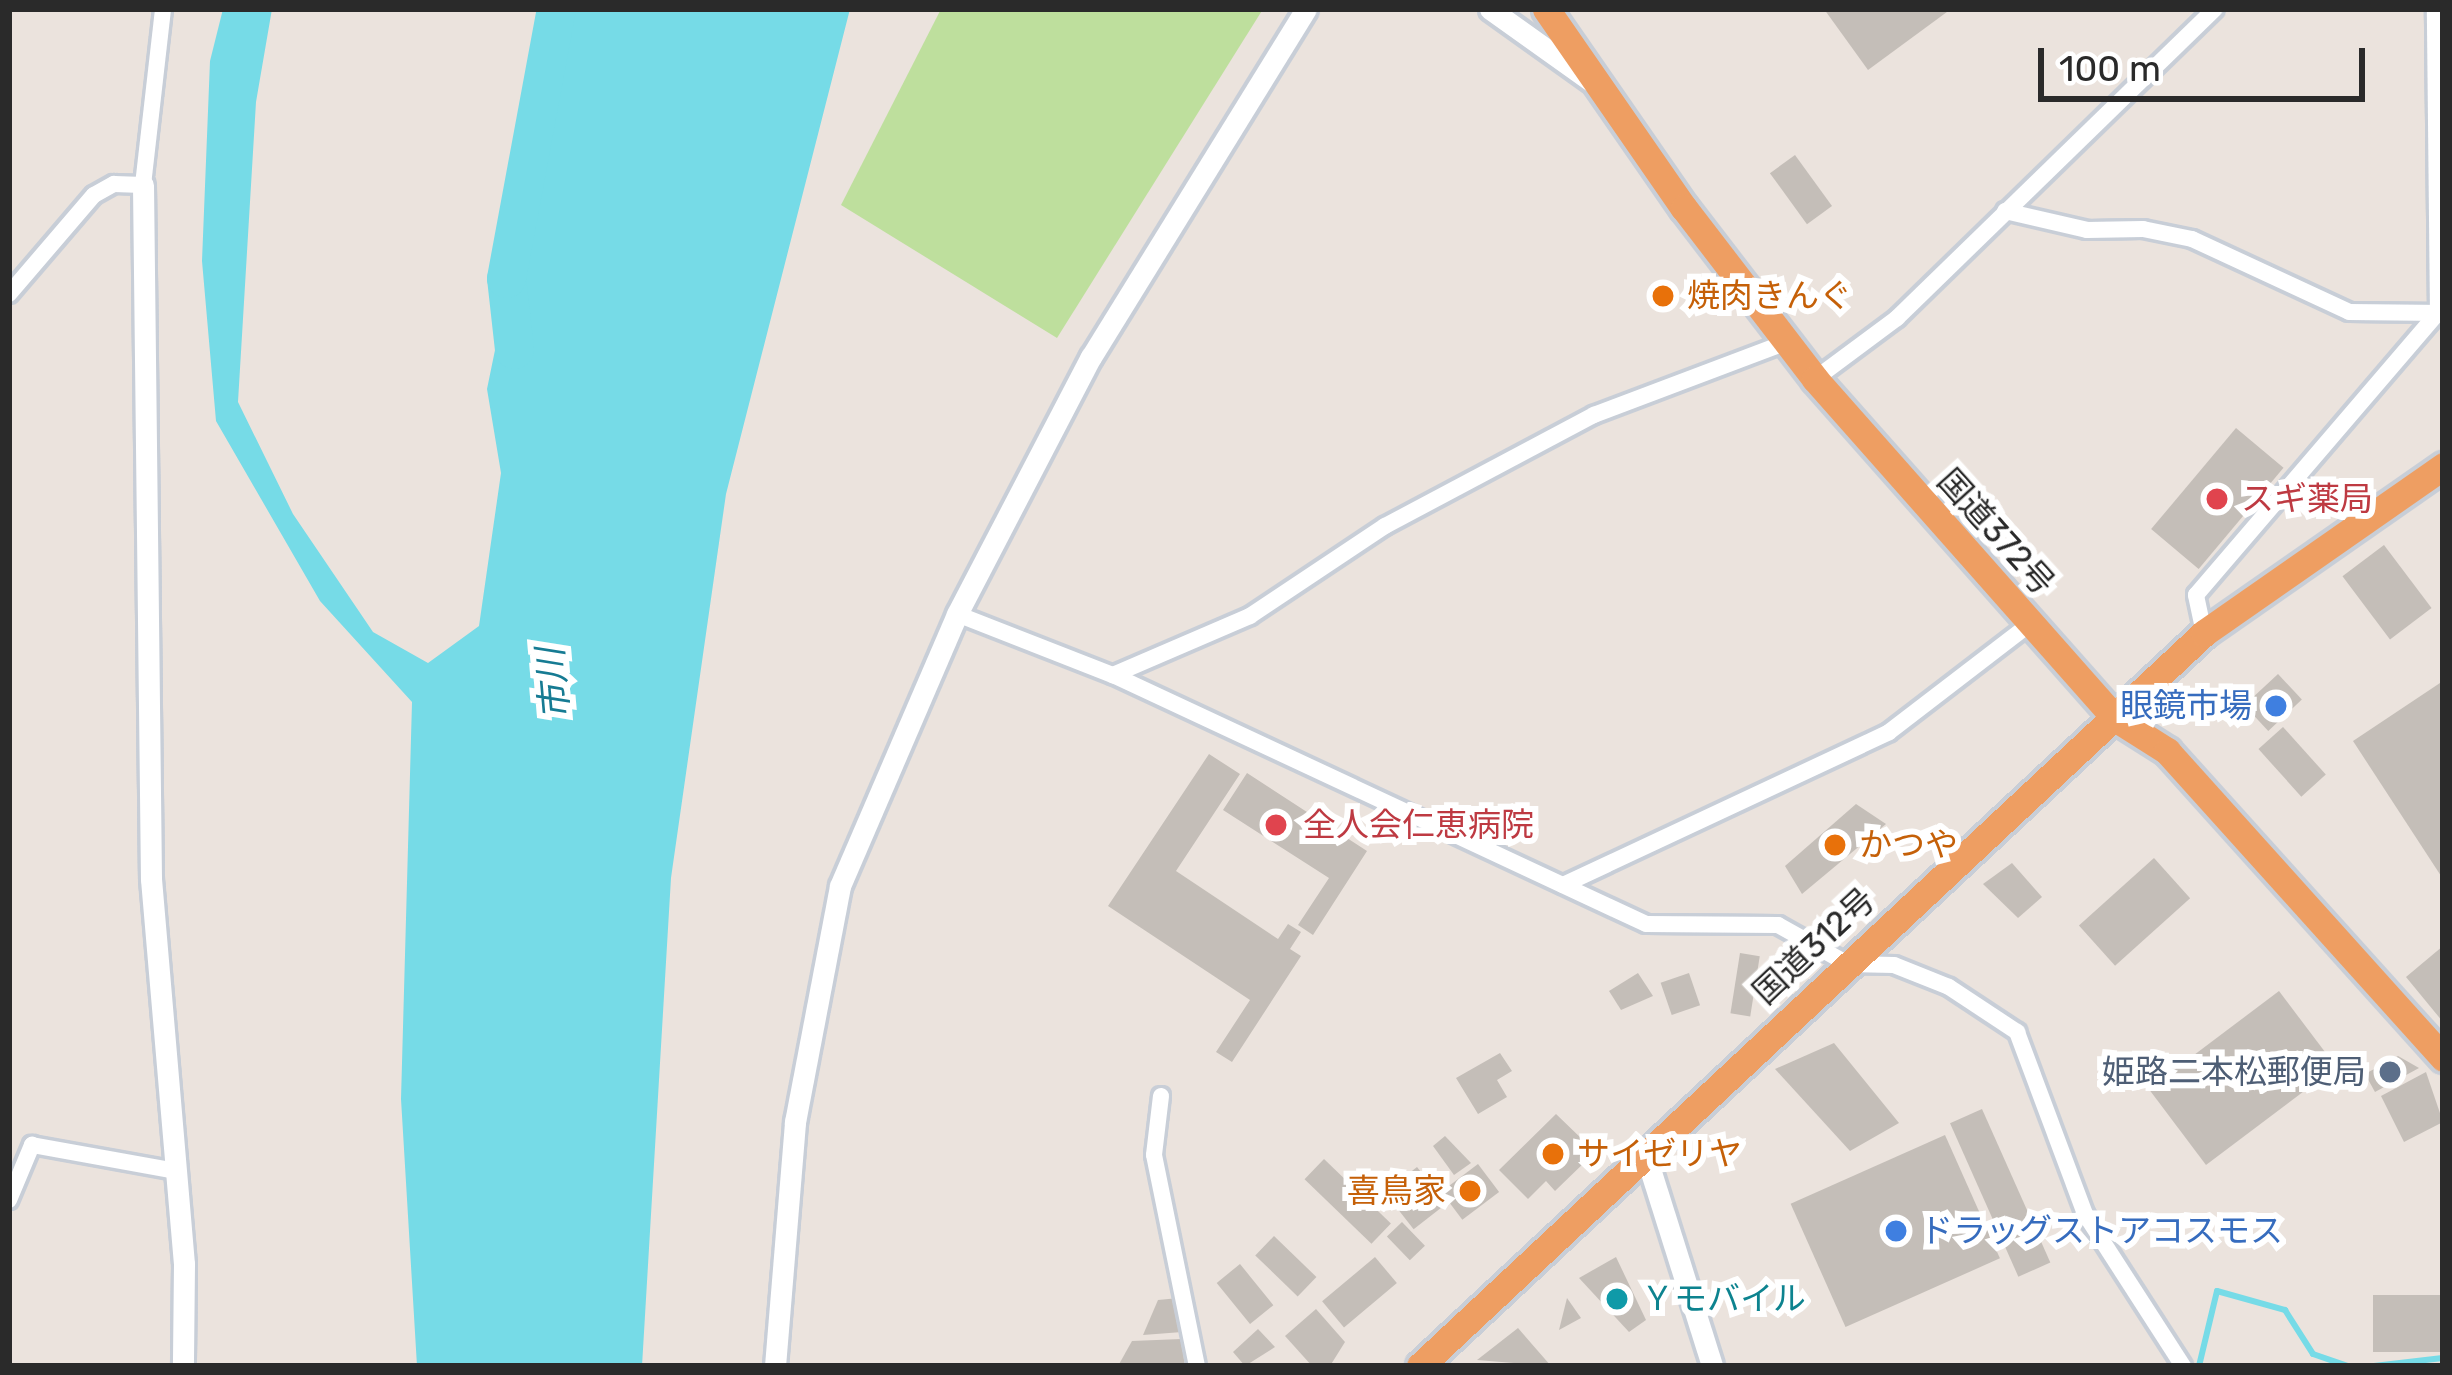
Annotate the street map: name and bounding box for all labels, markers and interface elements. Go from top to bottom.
scale bar [2044,24,2371,98]
text: 100 m [2059,47,2161,90]
place label: 焼肉きんぐ [1687,276,1852,316]
marker: 焼肉きんぐ [1650,283,1676,309]
street label: 国道372号 [1929,461,2063,603]
place label: スギ薬局 [2241,479,2373,519]
marker: スギ薬局 [2204,486,2230,512]
water label: 市川 [528,646,578,722]
place label: 眼鏡市場 [2120,686,2252,726]
marker: 眼鏡市場 [2263,693,2289,719]
place label: 全人会仁恵病院 [1303,805,1534,845]
marker: 全人会仁恵病院 [1260,809,1292,841]
place label: かつや [1859,825,1958,865]
marker: かつや [1822,832,1848,858]
street label: 国道312号 [1745,880,1883,1012]
place label: 姫路二本松郵便局 [2102,1052,2366,1092]
marker: 姫路二本松郵便局 [2377,1059,2403,1085]
place label: サイゼリヤ [1577,1134,1742,1174]
marker: サイゼリヤ [1540,1141,1566,1167]
place label: 喜鳥家 [1347,1171,1446,1211]
marker: 喜鳥家 [1457,1178,1483,1204]
place label: ドラッグストアコスモス [1920,1211,2283,1251]
marker: ドラッグストアコスモス [1883,1218,1909,1244]
place label: Ｙモバイル [1641,1279,1806,1319]
marker: Ｙモバイル [1604,1286,1630,1312]

